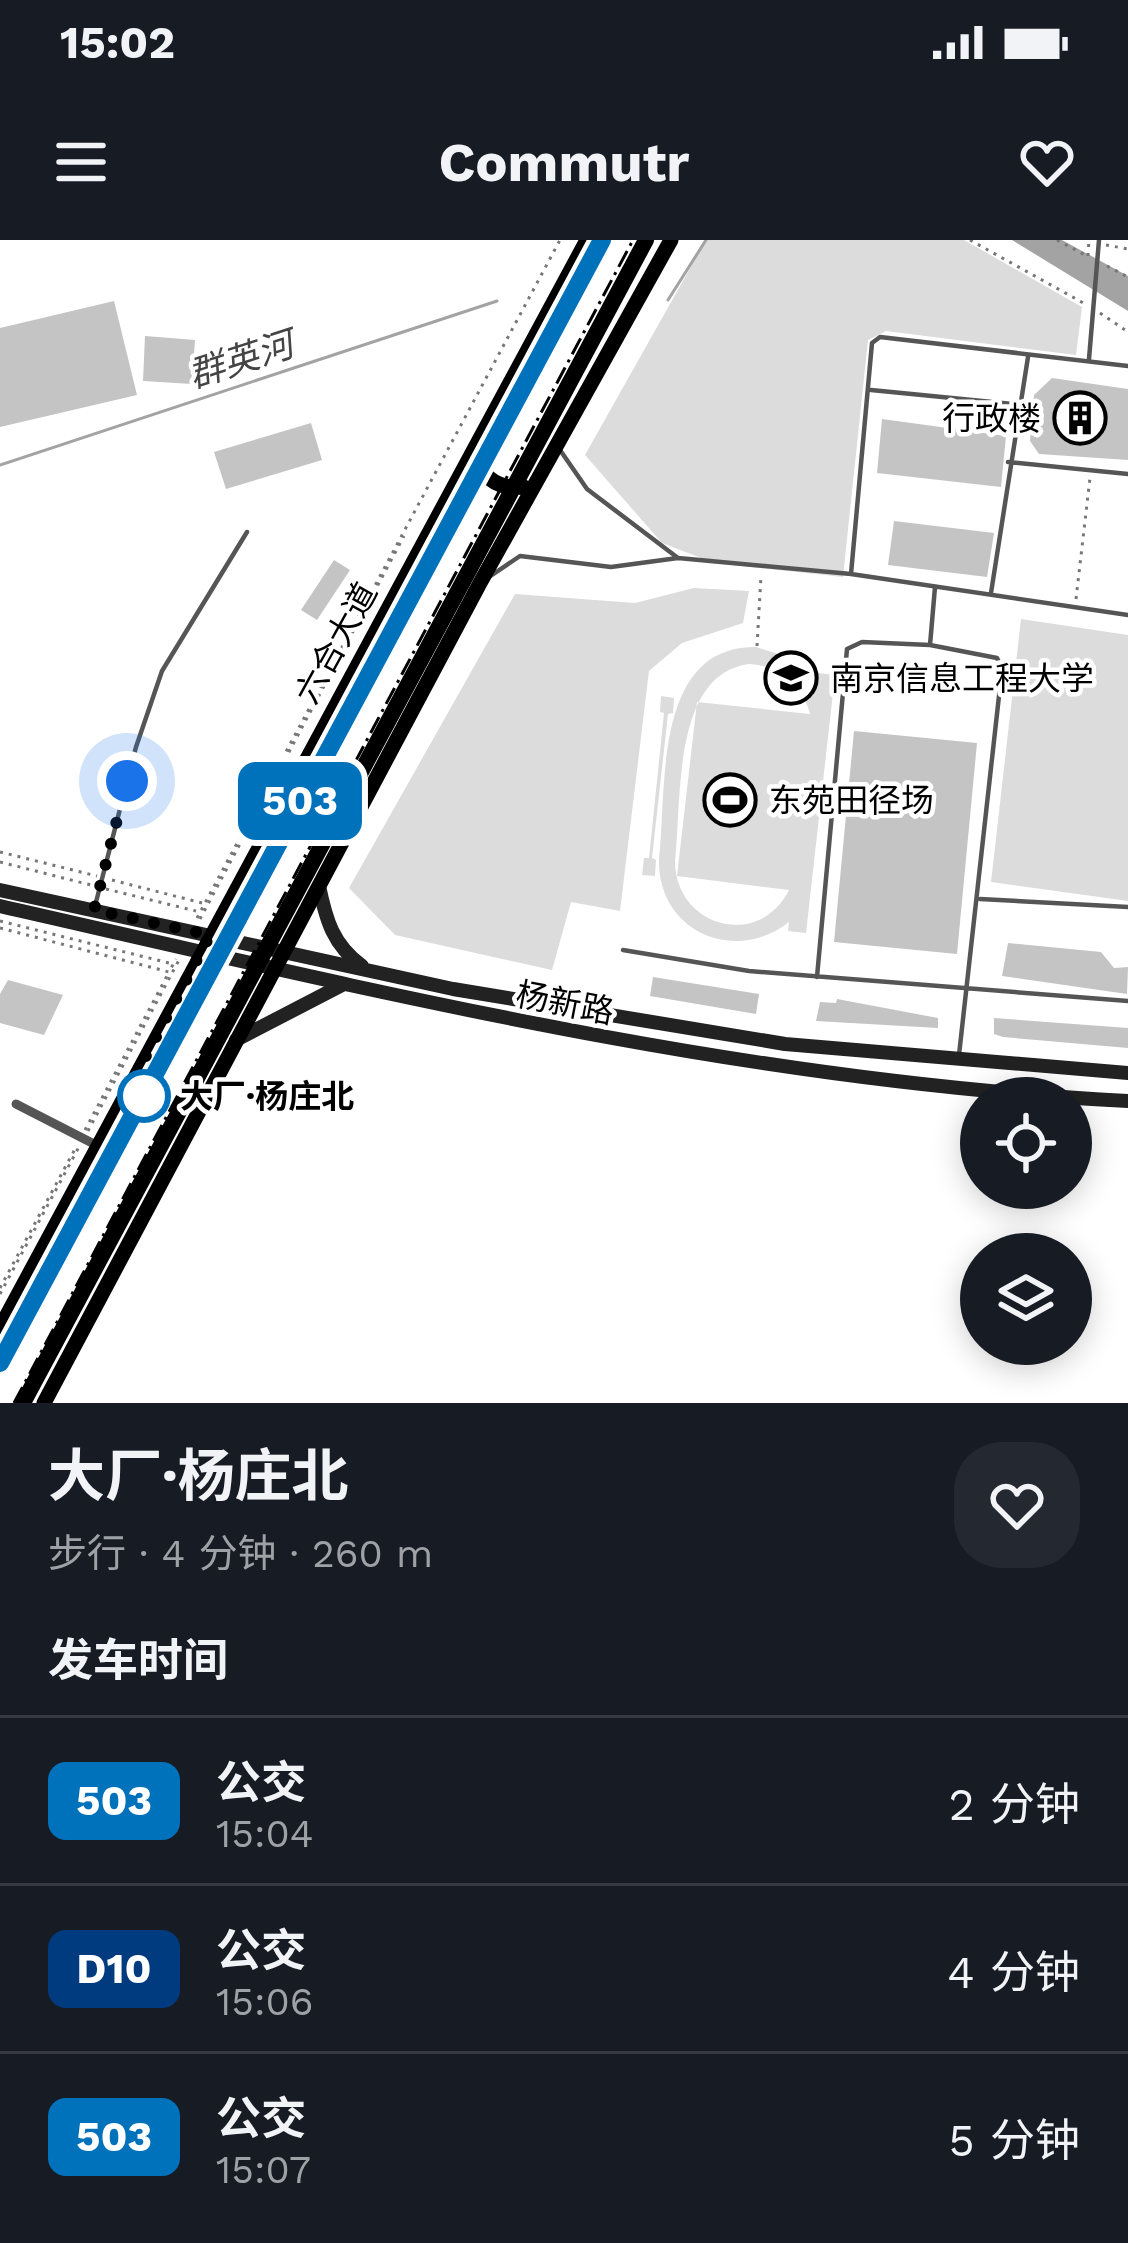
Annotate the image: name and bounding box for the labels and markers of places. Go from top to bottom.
building icon: 行政楼 [1052,390,1108,446]
place label: 行政楼 [942,399,1041,438]
school or university icon: 南京信息工程大学 [763,650,819,706]
place label: 南京信息工程大学 [830,659,1094,698]
sports icon: 东苑田径场 [702,772,758,828]
place label: 东苑田径场 [769,781,934,820]
marker: 大厂·杨庄北 [119,1071,169,1121]
place label: 大厂·杨庄北 [180,1077,354,1116]

